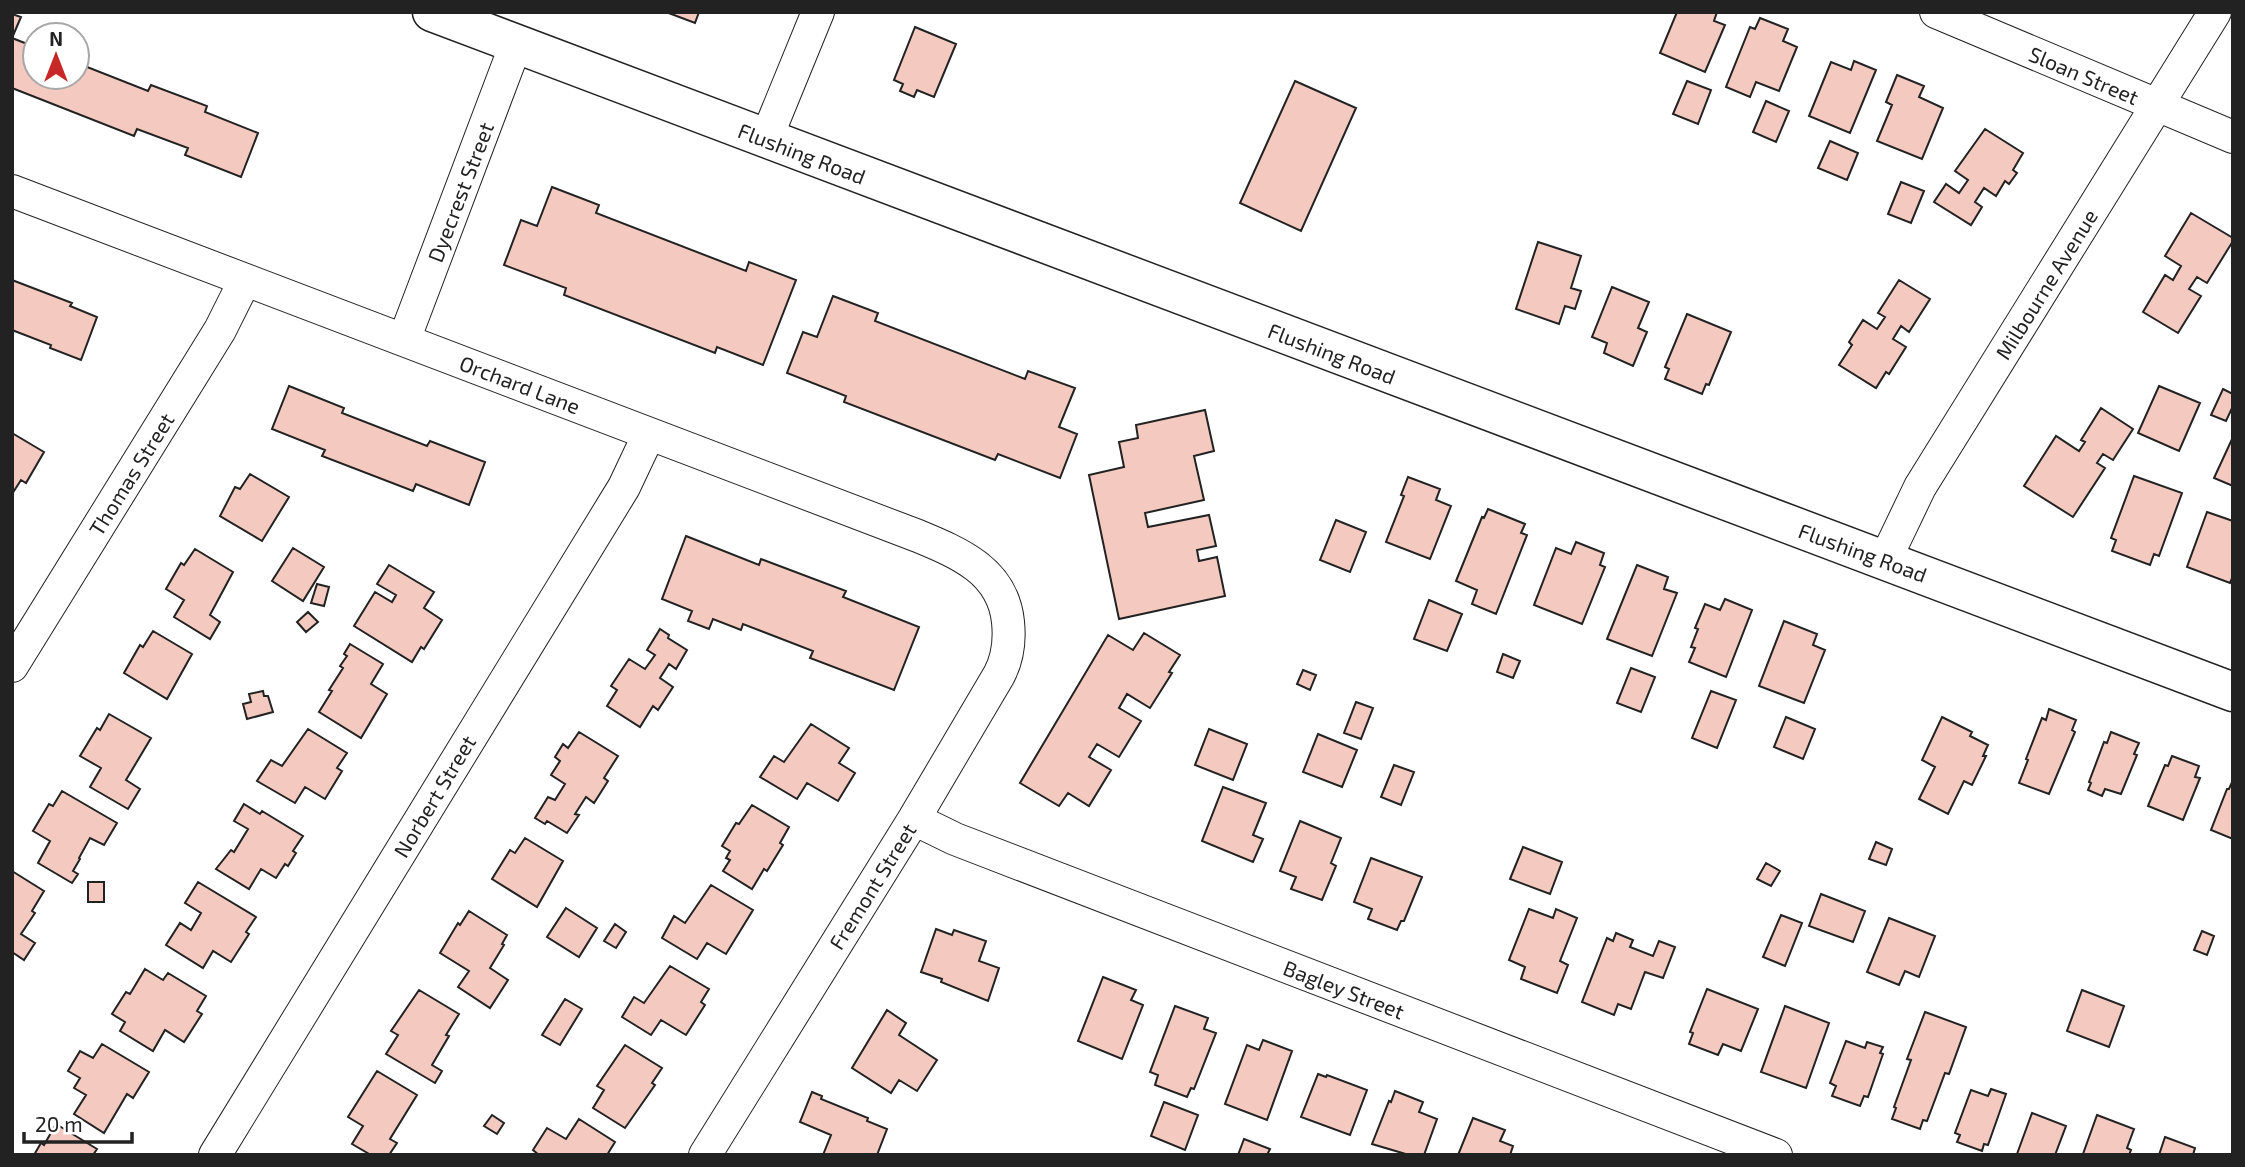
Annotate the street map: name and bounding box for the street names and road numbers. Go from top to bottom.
street label: Sloan Street [2025,41,2143,109]
street label: Flushing Road [735,117,869,189]
street label: Dyecrest Street [422,119,498,265]
street label: Milbourne Avenue [1990,204,2102,364]
street label: Flushing Road [1265,317,1399,389]
street label: Orchard Lane [456,350,584,418]
street label: Thomas Street [83,408,179,540]
street label: Flushing Road [1795,517,1931,587]
street label: Norbert Street [388,730,480,862]
street label: Fremont Street [823,818,921,954]
street label: Bagley Street [1280,954,1408,1024]

